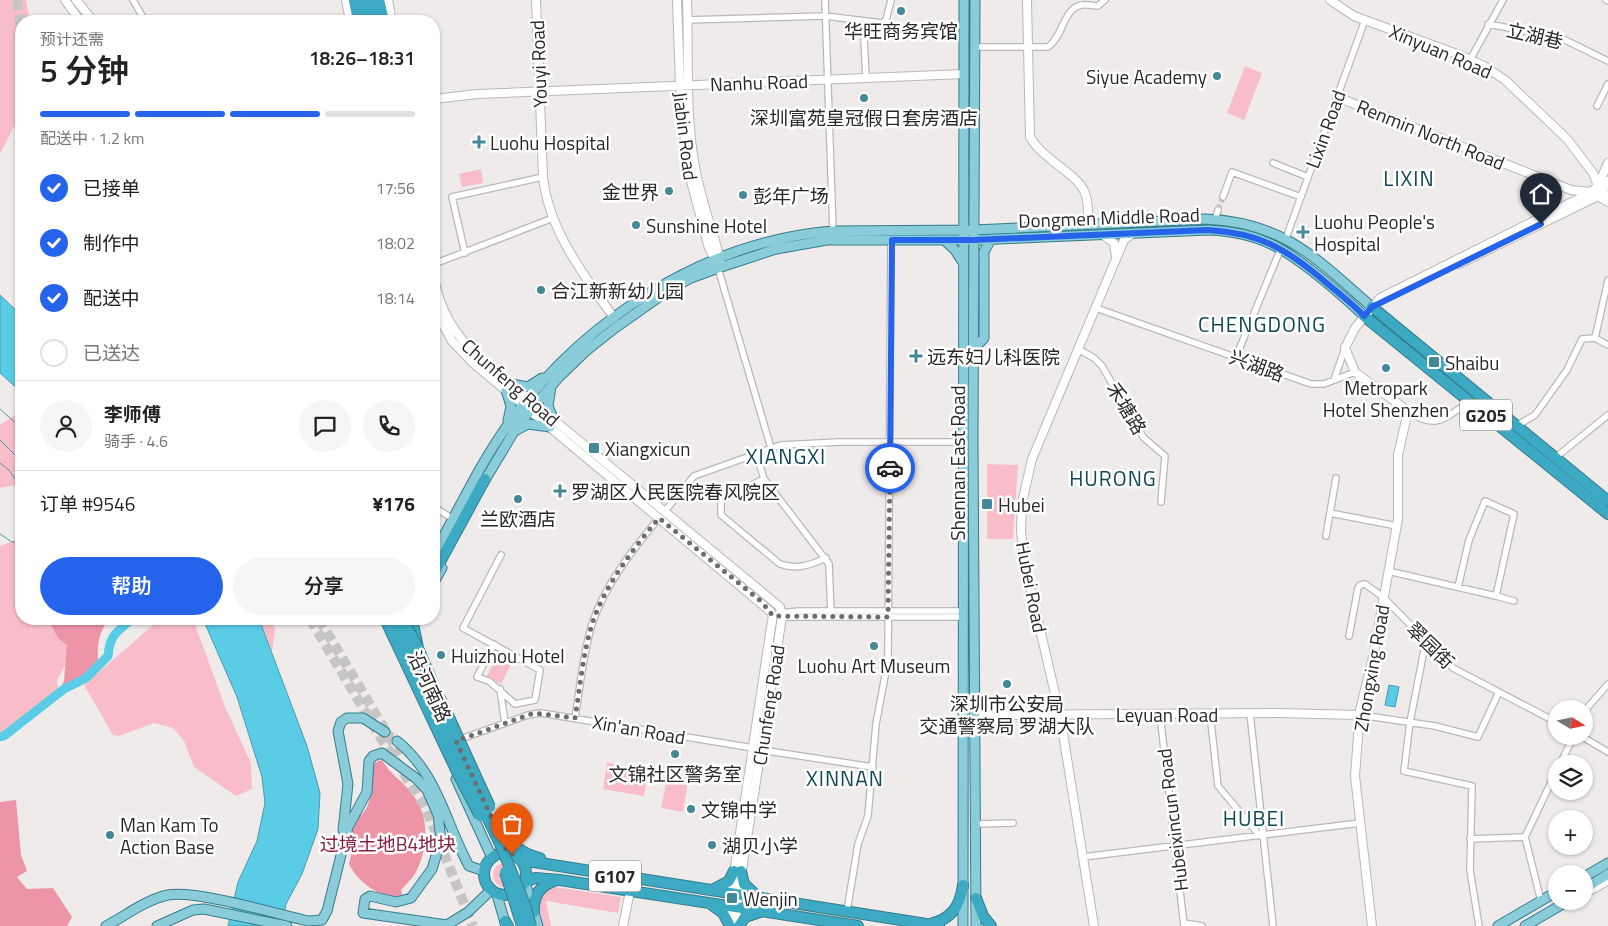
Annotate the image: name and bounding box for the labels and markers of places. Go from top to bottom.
marker: 华旺商务宾馆 [895,5,907,17]
place label: 华旺商务宾馆 [844,16,958,45]
place label: Siyue Academy [1086,62,1207,91]
marker: Siyue Academy [1211,70,1223,82]
marker: 深圳富苑皇冠假日套房酒店 [858,92,870,104]
place label: 深圳富苑皇冠假日套房酒店 [750,103,978,132]
place label: Luohu Hospital [490,128,610,157]
marker: Luohu Hospital [472,135,486,149]
pin [1520,173,1562,224]
place label: 金世界 [602,177,659,206]
place label: 彭年广场 [753,181,829,210]
marker: 金世界 [663,185,675,197]
marker: 彭年广场 [737,189,749,201]
place label: Luohu People's Hospital [1314,207,1435,258]
place label: Sunshine Hotel [646,211,767,240]
marker: Sunshine Hotel [630,219,642,231]
marker: Luohu People's Hospital [1296,225,1310,239]
place label: 合江新新幼儿园 [551,276,684,305]
marker: 合江新新幼儿园 [535,284,547,296]
place label: 远东妇儿科医院 [927,342,1060,371]
place label: Shaibu [1445,348,1499,377]
marker: 远东妇儿科医院 [909,349,923,363]
marker: Shaibu [1427,355,1441,369]
marker: Metropark Hotel Shenzhen [1380,362,1392,374]
place label: Metropark Hotel Shenzhen [1323,373,1449,424]
place label: Xiangxicun [605,434,691,463]
marker: Xiangxicun [587,441,601,455]
place label: 罗湖区人民医院春风院区 [571,477,780,506]
marker: 罗湖区人民医院春风院区 [553,484,567,498]
place label: Hubei [998,490,1045,519]
marker: 兰欧酒店 [512,493,524,505]
marker: Hubei [980,497,994,511]
place label: 兰欧酒店 [480,504,556,533]
marker: Luohu Art Museum [868,640,880,652]
place label: Huizhou Hotel [451,641,565,670]
marker: Huizhou Hotel [435,649,447,661]
place label: Luohu Art Museum [798,651,950,680]
marker: 深圳市公安局 交通警察局 罗湖大队 [1001,678,1013,690]
place label: 深圳市公安局 交通警察局 罗湖大队 [919,689,1095,740]
marker: 文锦社区警务室 [669,748,681,760]
place label: 文锦社区警务室 [608,759,742,788]
place label: 文锦中学 [701,795,777,824]
pin [491,803,533,854]
marker: 文锦中学 [685,803,697,815]
place label: Man Kam To Action Base [120,810,219,861]
marker: Man Kam To Action Base [104,829,116,841]
place label: 湖贝小学 [722,831,798,860]
marker: 湖贝小学 [706,839,718,851]
place label: Wenjin [743,884,798,913]
marker: Wenjin [725,891,739,905]

